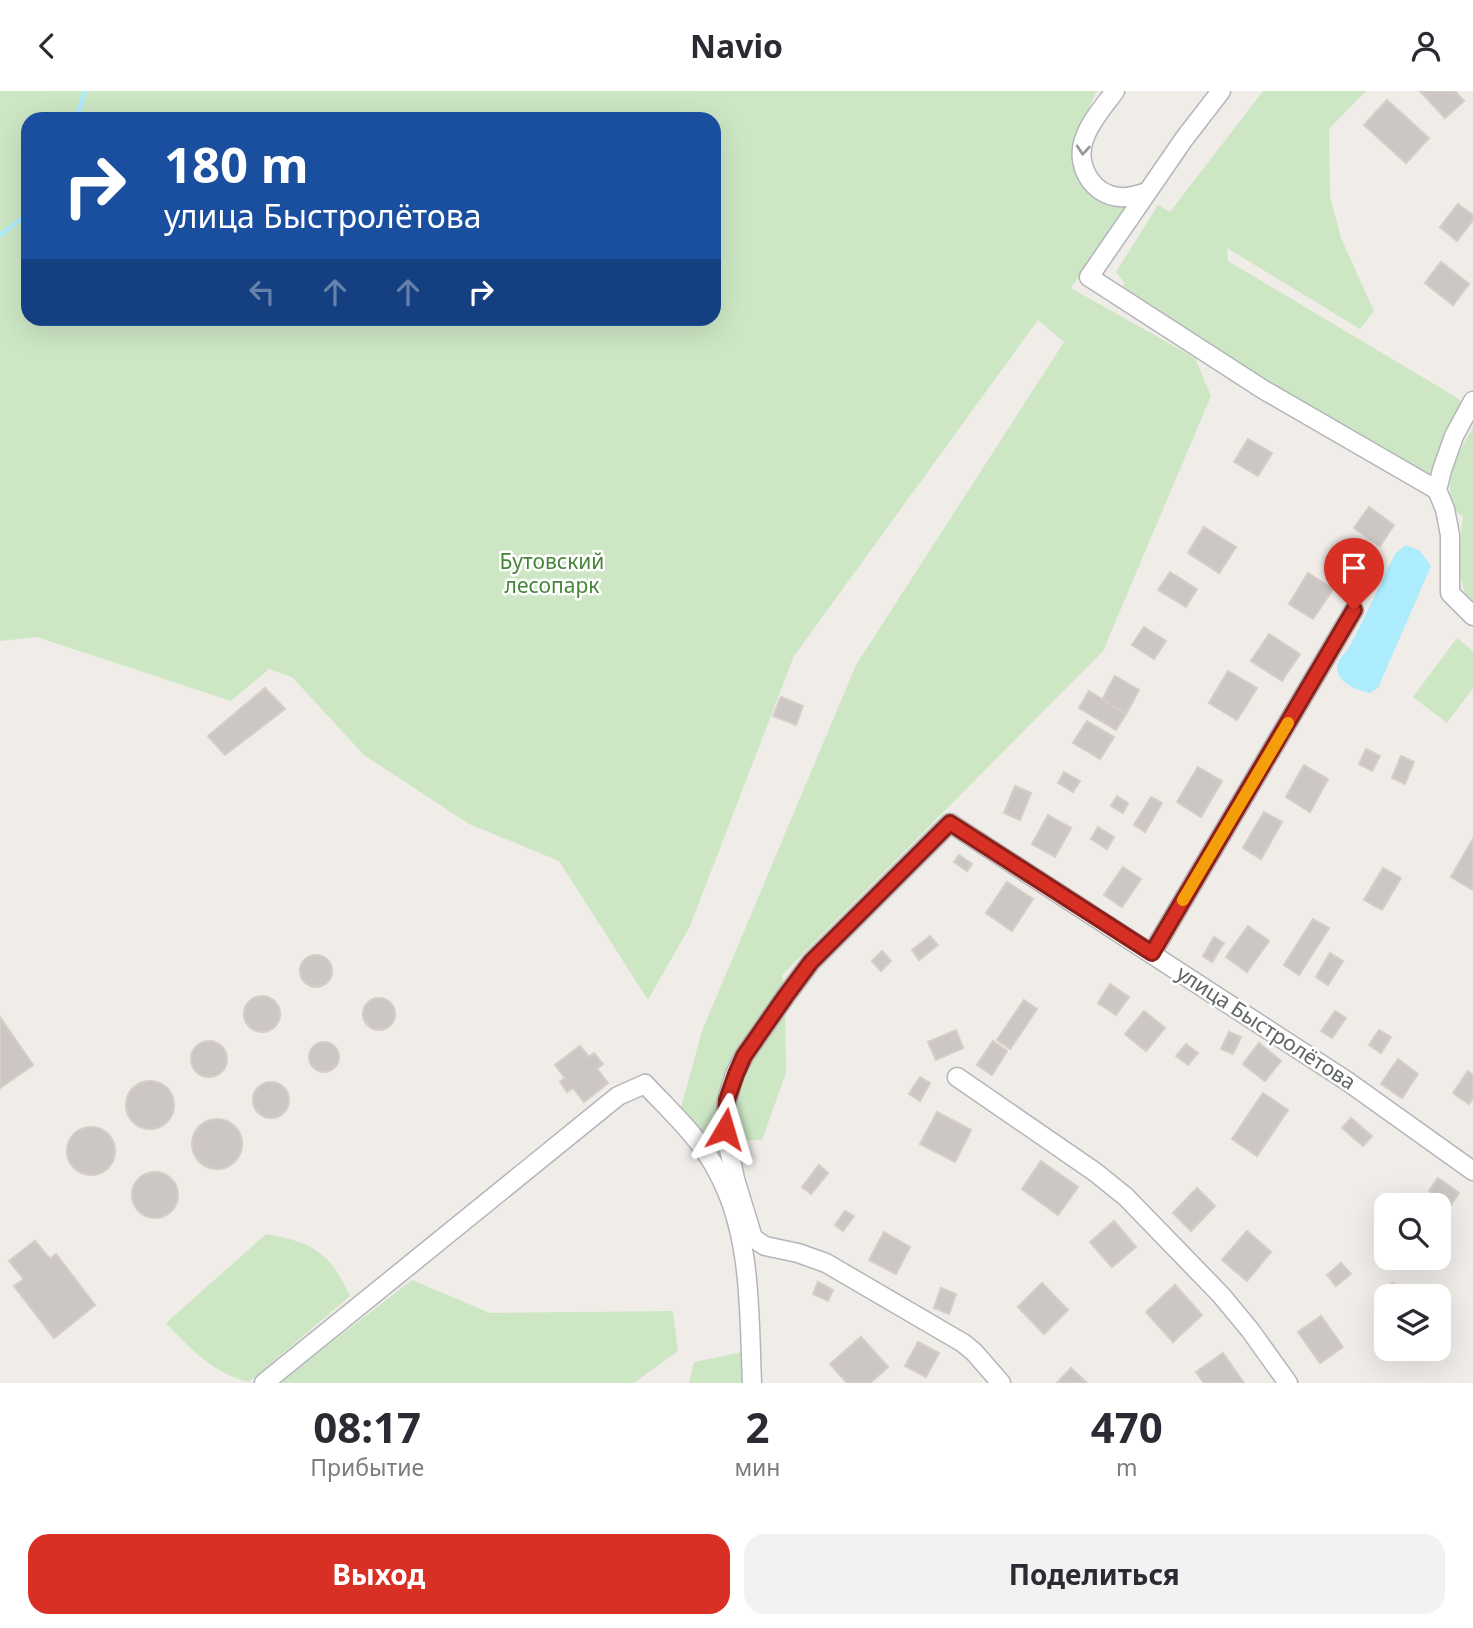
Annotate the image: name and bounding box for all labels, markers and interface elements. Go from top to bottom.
text: Navio [690,24,783,67]
icon: back [28,27,66,65]
icon: person [1407,27,1445,65]
text: 180 m [164,131,309,197]
icon: right [49,140,140,231]
one-way arrow [1076,145,1091,156]
text: улица Быстролётова [164,194,482,237]
icon: left [243,273,281,311]
icon: ahead [316,273,354,311]
icon: ahead [389,273,427,311]
icon: right [462,273,500,311]
pin [1324,538,1384,610]
park label: Бутовский лесопарк [500,547,604,599]
icon: arrive [1335,549,1373,587]
street label: улица Быстролётова [1172,959,1362,1096]
position arrow [688,1092,762,1166]
map controls [1374,1193,1451,1361]
button: search [1374,1193,1451,1270]
button: layers [1374,1284,1451,1361]
text: 08:17 [313,1398,421,1455]
text: 2 [745,1398,769,1455]
text: 470 [1091,1398,1163,1455]
text: Прибытие [310,1451,424,1483]
text: мин [734,1451,780,1483]
text: m [1116,1451,1138,1483]
button: Выход [28,1534,730,1614]
button: Поделиться [744,1534,1445,1614]

